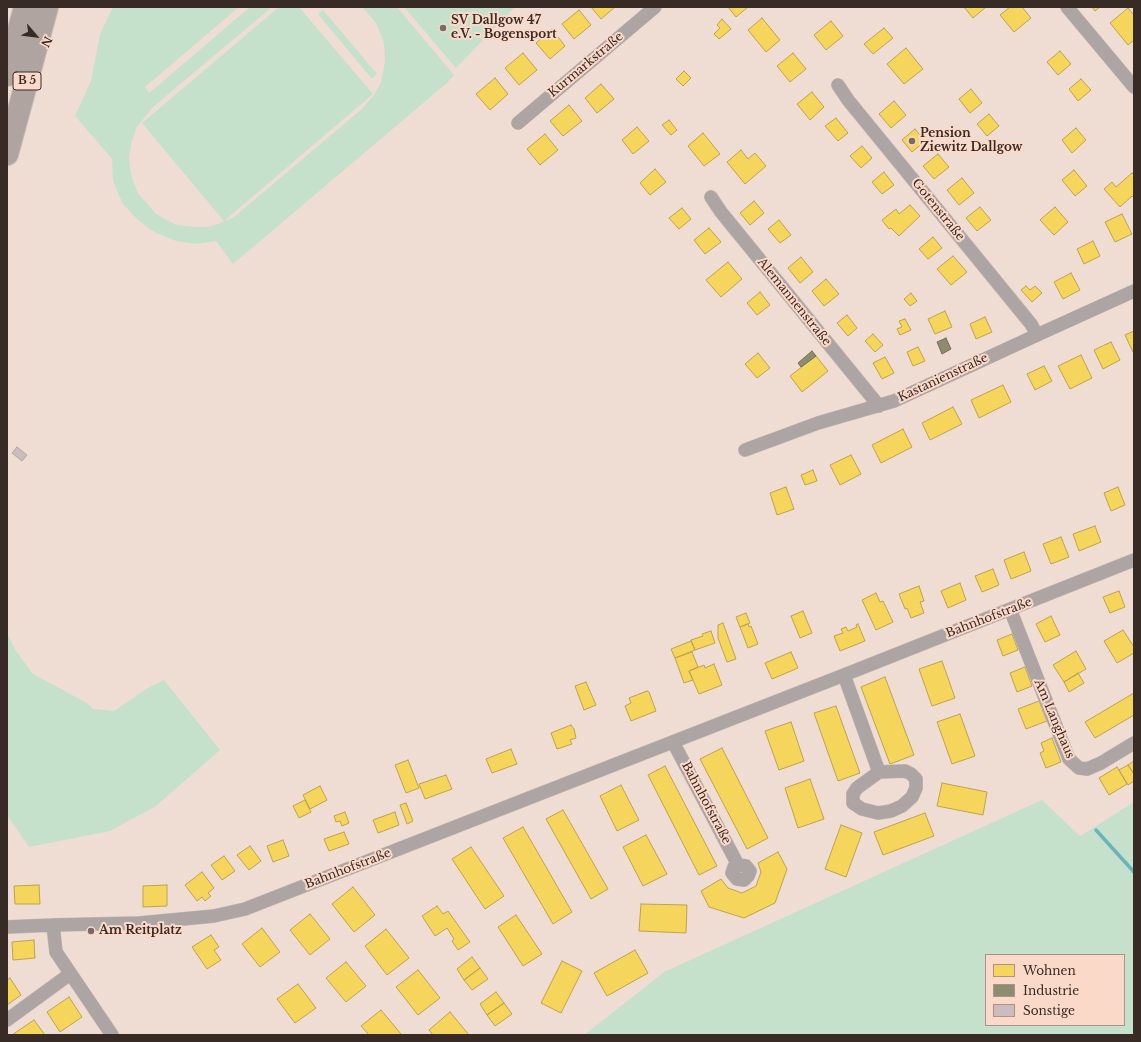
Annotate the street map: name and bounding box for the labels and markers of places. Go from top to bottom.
place label: SV Dallgow 47 e.V. - Bogensport [451,14,557,42]
marker: SV Dallgow 47 e.V. - Bogensport [438,23,448,33]
place label: Pension Ziewitz Dallgow [920,127,1022,155]
marker: Pension Ziewitz Dallgow [907,136,917,146]
place label: Am Reitplatz [99,924,182,938]
marker: Am Reitplatz [86,926,96,936]

